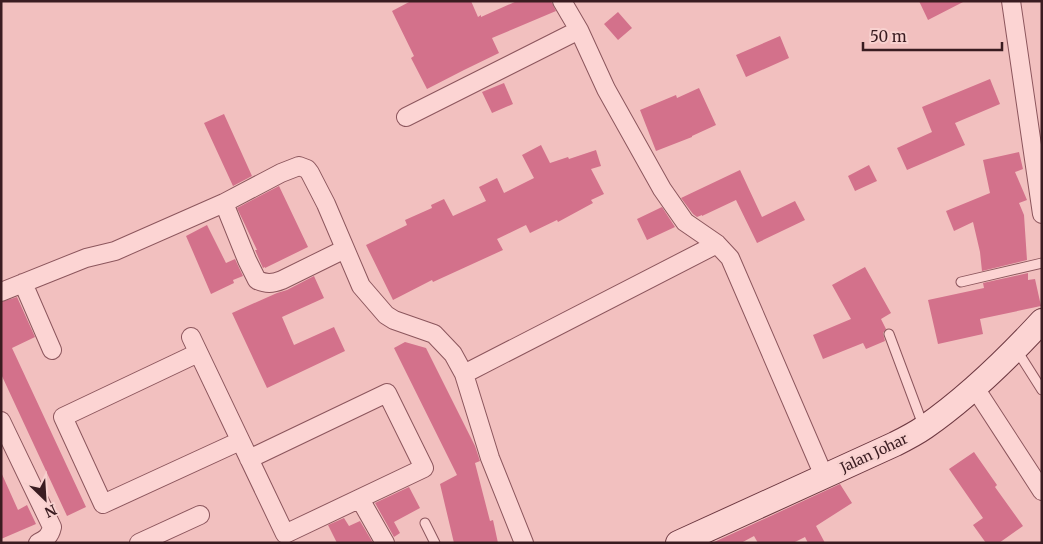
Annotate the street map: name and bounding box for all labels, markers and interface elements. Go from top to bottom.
scale bar [863,20,1002,52]
text: 50 m [870,27,907,46]
street label: Jalan Johar [836,429,911,477]
north arrow [20,474,70,524]
text: N [42,500,59,521]

